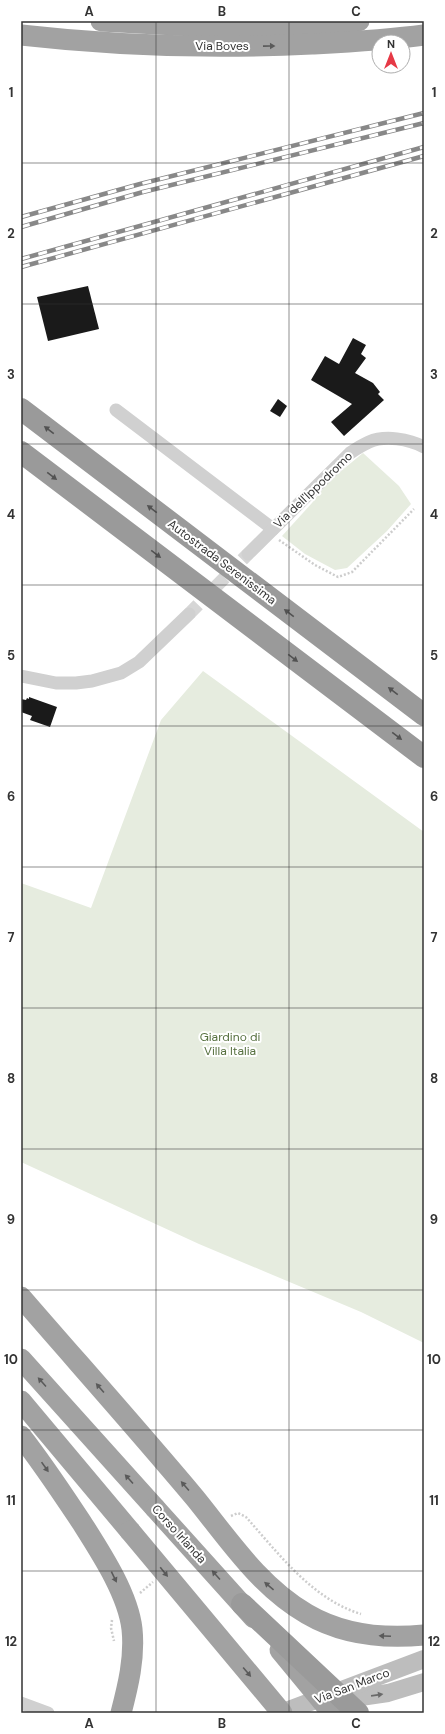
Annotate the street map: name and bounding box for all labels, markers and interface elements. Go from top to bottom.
text: A [84,3,94,20]
text: B [218,3,226,20]
text: C [351,3,361,20]
north arrow [371,34,411,74]
text: N [387,37,395,51]
street label: Via Boves [195,38,249,54]
one-way arrow [263,43,276,49]
text: 1 [9,84,13,101]
text: 1 [432,84,436,101]
text: 2 [7,225,15,242]
text: 2 [430,225,438,242]
text: 3 [7,366,15,383]
text: 3 [430,366,438,383]
one-way arrow [43,426,54,434]
street label: Via dell'Ippodromo [270,448,356,532]
one-way arrow [47,472,58,480]
one-way arrow [147,504,158,513]
text: 4 [7,506,15,523]
text: 4 [430,506,438,523]
street label: Autostrada Serenissima [165,516,279,608]
one-way arrow [151,550,161,558]
one-way arrow [284,608,295,617]
text: 5 [7,647,15,664]
text: 5 [430,647,438,664]
one-way arrow [288,654,299,662]
one-way arrow [387,687,398,695]
one-way arrow [391,732,402,741]
text: 6 [7,788,15,805]
text: 6 [430,788,438,805]
text: 7 [8,929,15,946]
text: 7 [431,929,438,946]
park label: Giardino di Villa Italia [200,1029,260,1059]
text: 8 [7,1070,15,1087]
text: 8 [430,1070,438,1087]
text: 9 [7,1211,15,1228]
text: 9 [430,1211,438,1228]
text: 10 [4,1351,18,1368]
text: 10 [427,1351,441,1368]
one-way arrow [38,1377,47,1387]
one-way arrow [95,1383,104,1393]
one-way arrow [41,1461,49,1472]
one-way arrow [124,1474,134,1484]
one-way arrow [180,1481,189,1492]
text: 11 [6,1492,16,1509]
text: 11 [429,1492,439,1509]
street label: Corso Irlanda [148,1501,210,1567]
one-way arrow [160,1566,169,1577]
one-way arrow [211,1570,221,1580]
one-way arrow [110,1571,117,1583]
one-way arrow [263,1581,274,1590]
text: 12 [5,1633,17,1650]
one-way arrow [379,1633,391,1640]
text: 12 [428,1633,440,1650]
street label: Via San Marco [312,1664,392,1708]
one-way arrow [243,1666,252,1677]
one-way arrow [371,1692,383,1698]
text: A [84,1715,94,1732]
text: B [218,1715,226,1732]
text: C [351,1715,361,1732]

